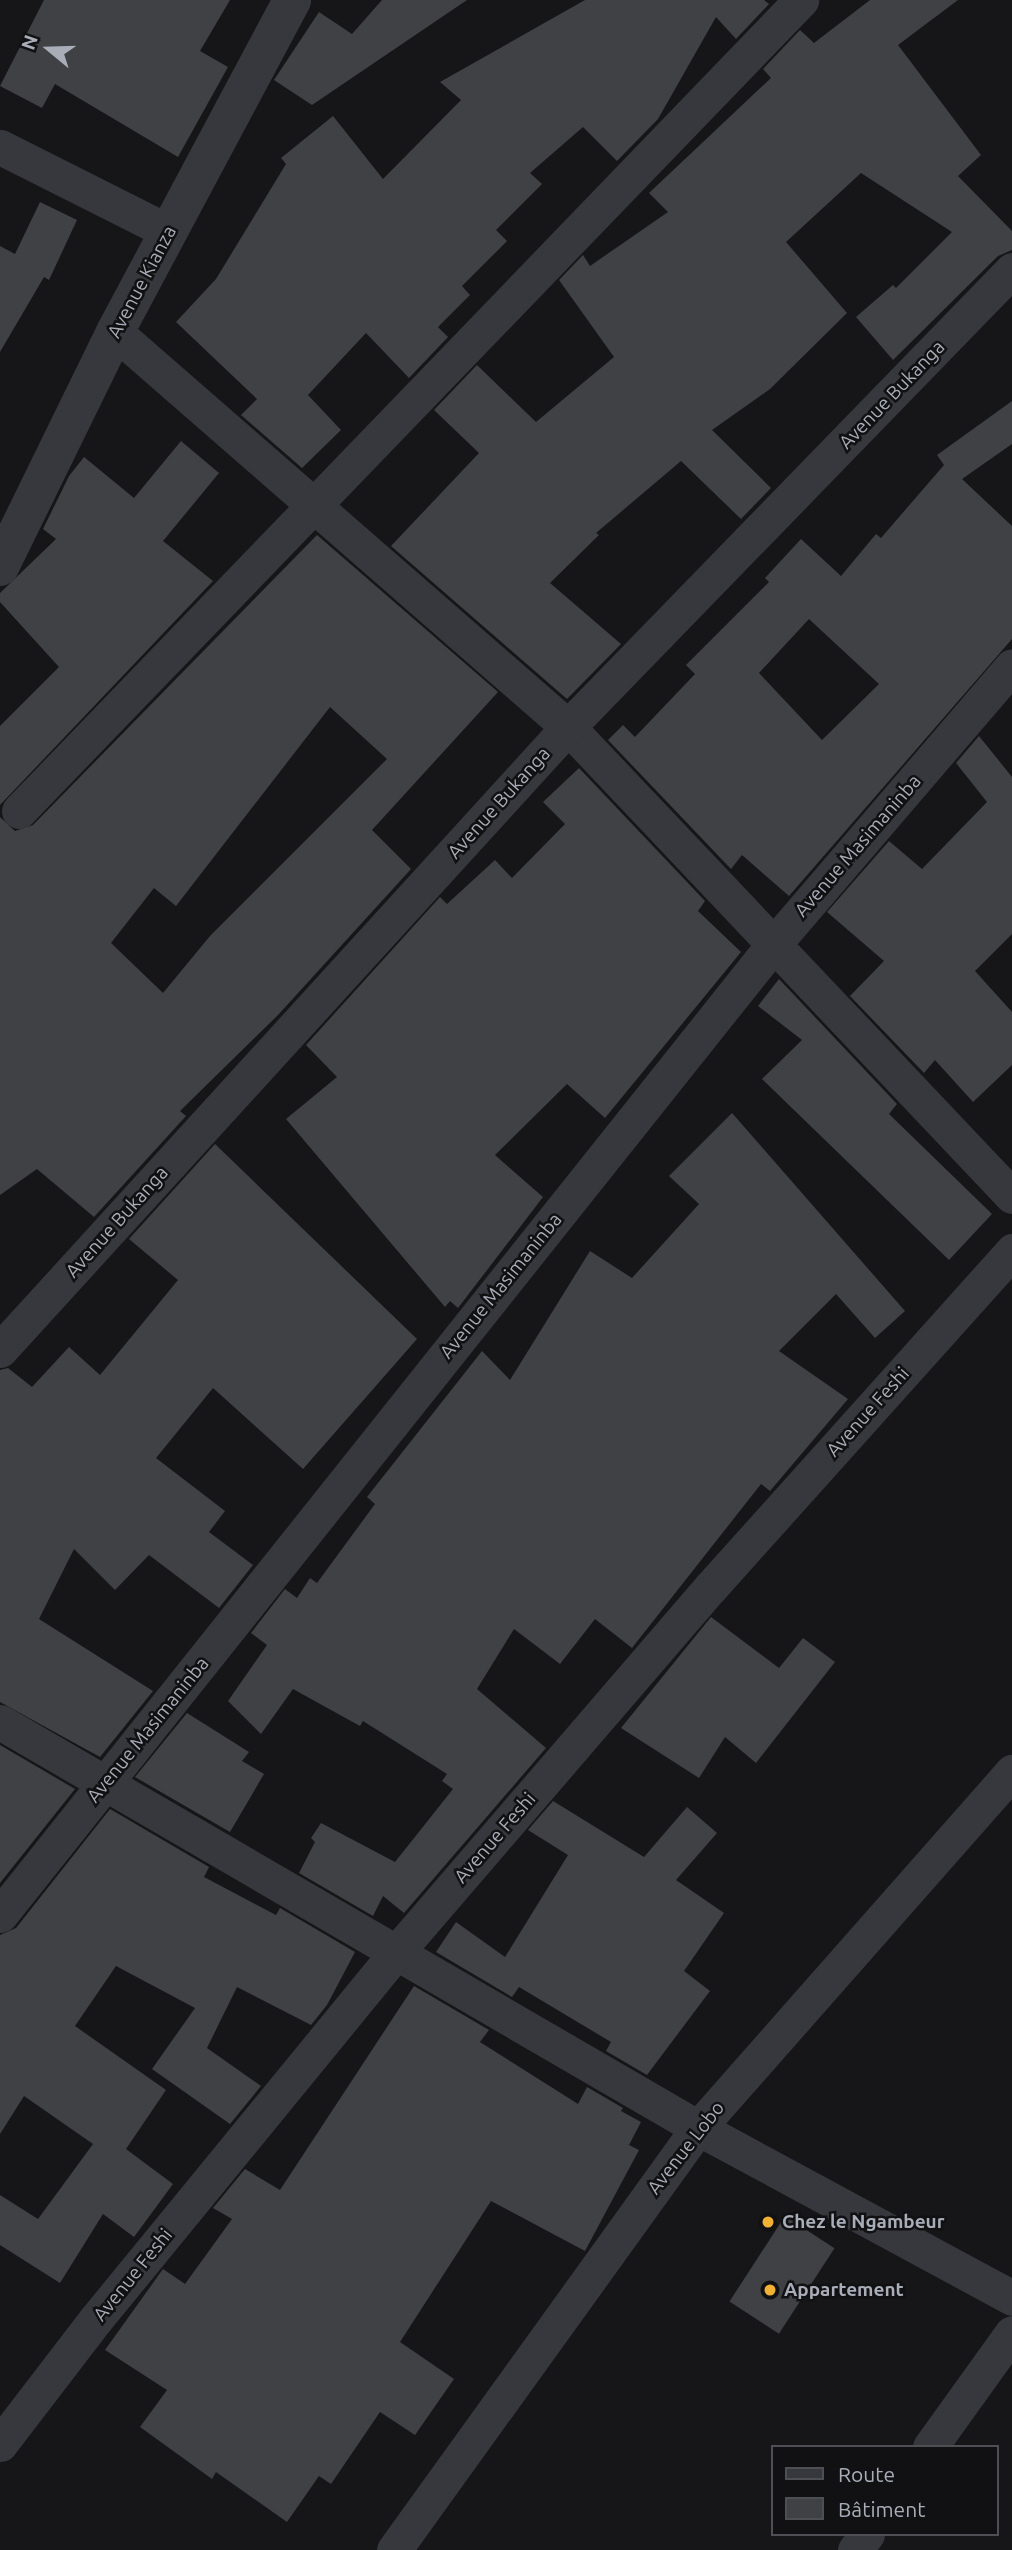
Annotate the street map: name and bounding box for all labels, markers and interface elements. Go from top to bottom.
north arrow [14,14,84,84]
text: N [16,32,42,52]
street label: Avenue Kianza [103,222,181,342]
street label: Avenue Bukanga [834,336,950,454]
street label: Avenue Bukanga [443,743,555,863]
street label: Avenue Masimaninba [790,770,926,922]
street label: Avenue Bukanga [61,1162,173,1282]
street label: Avenue Masimaninba [435,1209,567,1363]
street label: Avenue Feshi [822,1363,914,1461]
street label: Avenue Masimaninba [82,1653,214,1807]
street label: Avenue Feshi [449,1788,541,1888]
street label: Avenue Lobo [643,2097,729,2199]
place label: Chez le Ngambeur [782,2211,945,2233]
marker: Chez le Ngambeur [760,2214,776,2230]
street label: Avenue Feshi [89,2224,177,2326]
place label: Appartement [784,2279,904,2301]
marker: Appartement [762,2282,778,2298]
legend [771,2445,998,2536]
text: Route [838,2462,895,2486]
text: Bâtiment [838,2497,925,2521]

